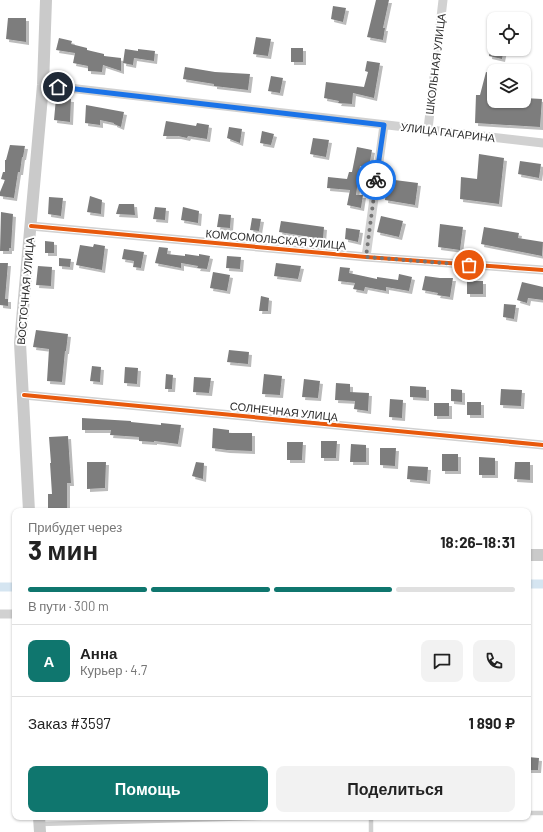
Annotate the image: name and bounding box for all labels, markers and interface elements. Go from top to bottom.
street label: ШКОЛЬНАЯ УЛИЦА [422,12,448,115]
map controls [487,12,531,108]
button: locate [487,12,531,56]
button: layers [487,64,531,108]
pin [41,70,75,104]
icon: home [47,76,69,98]
street label: УЛИЦА ГАГАРИНА [400,120,497,144]
courier [356,160,396,200]
icon: bike [365,169,387,191]
street label: КОМСОМОЛЬСКАЯ УЛИЦА [205,226,348,252]
street label: ВОСТОЧНАЯ УЛИЦА [14,236,36,345]
pin [452,248,486,282]
icon: bag [458,254,480,276]
street label: СОЛНЕЧНАЯ УЛИЦА [229,399,339,423]
text: Прибудет через [28,519,122,535]
text: 18:26–18:31 [440,533,515,551]
text: 3 мин [28,534,98,565]
text: В пути · 300 m [28,598,109,614]
button: chat [421,640,463,682]
button: phone [473,640,515,682]
text: Анна [80,644,117,662]
text: А [44,652,54,670]
text: Курьер · 4.7 [80,662,147,678]
text: Заказ #3597 [28,714,111,732]
text: 1 890 ₽ [469,714,515,732]
button: Помощь [28,766,268,812]
button: Поделиться [276,766,515,812]

